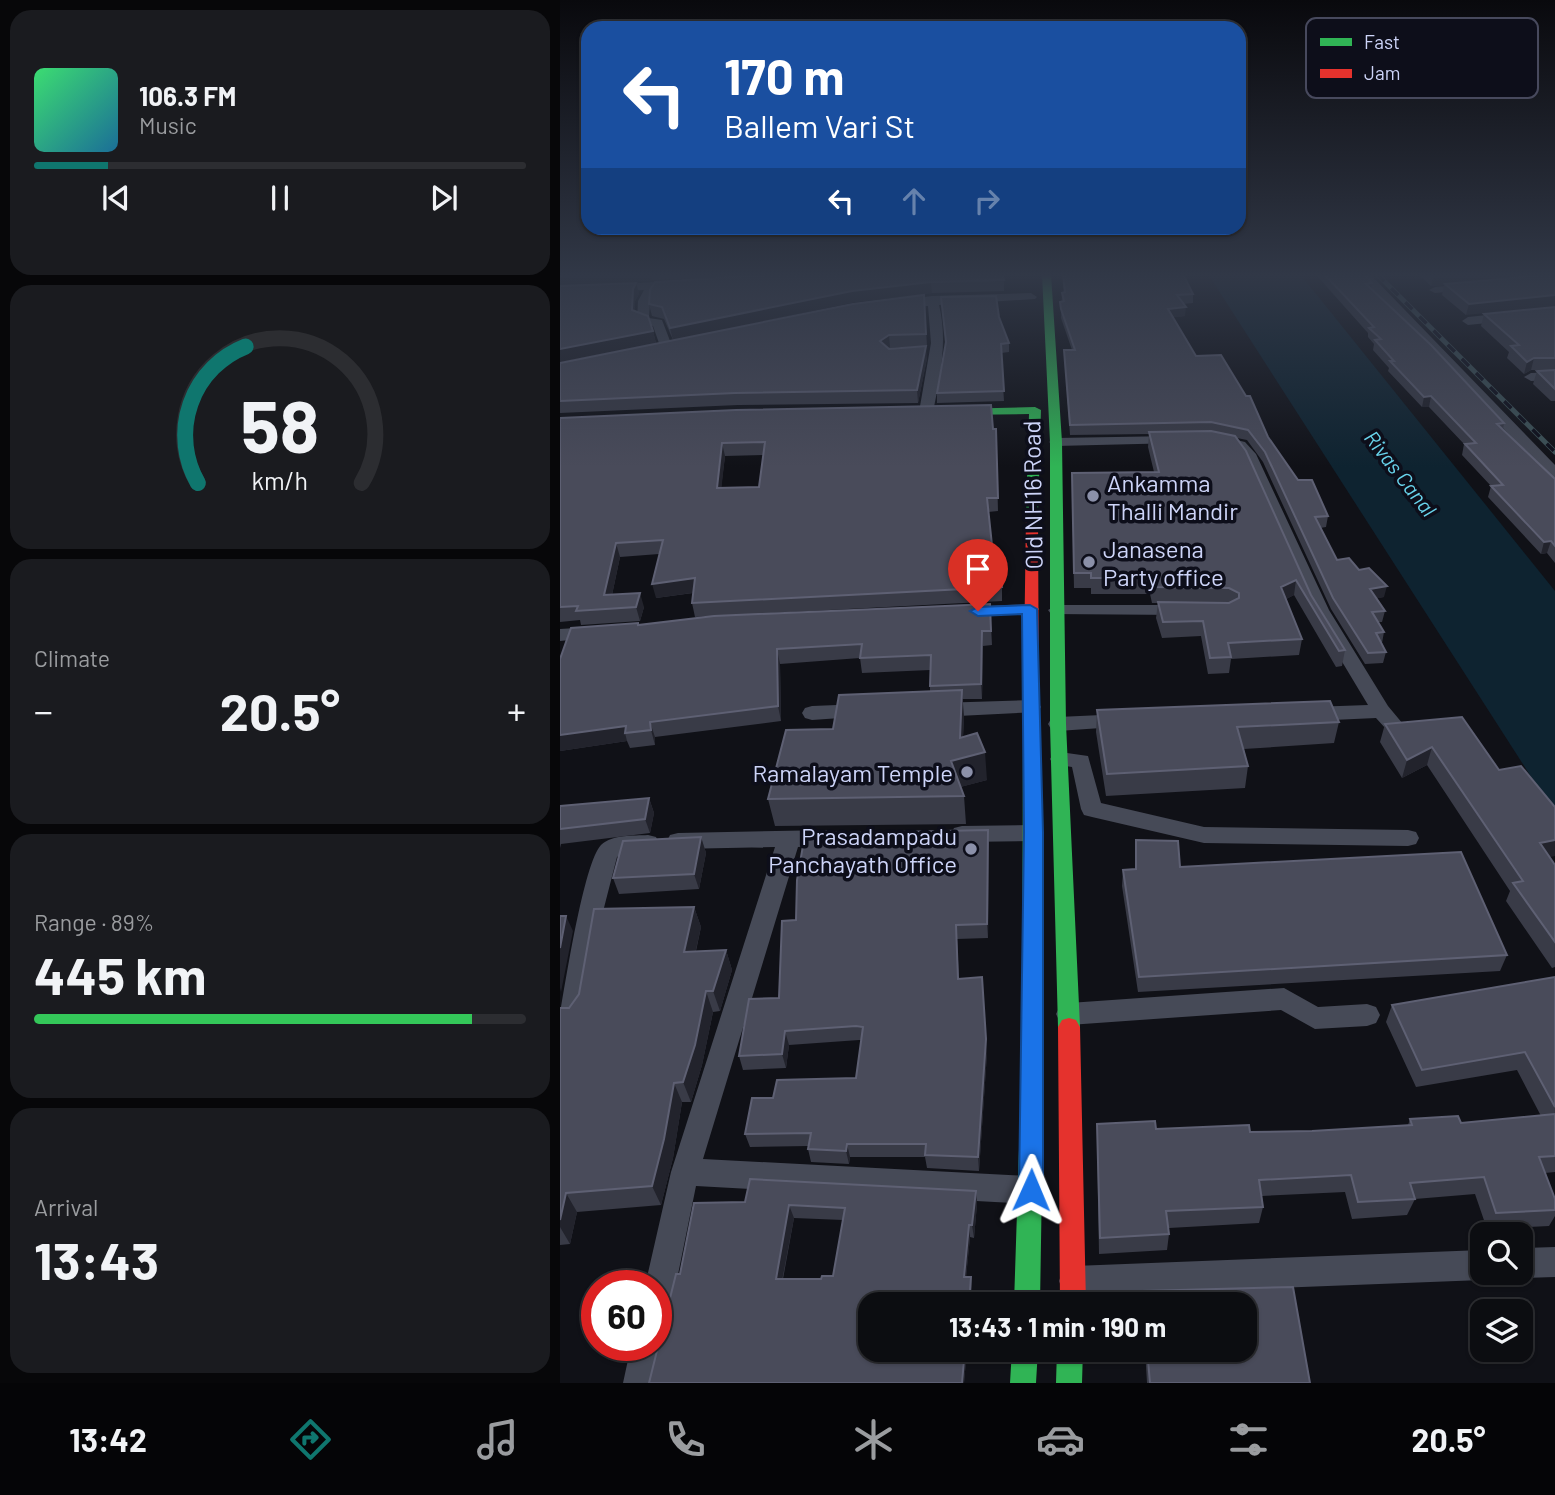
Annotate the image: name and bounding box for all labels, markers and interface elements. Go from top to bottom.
legend [1306,18,1538,98]
text: Fast [1364,30,1400,53]
text: 170 m [724,46,844,105]
icon: left [609,49,700,140]
text: Jam [1364,61,1400,84]
text: 106.3 FM [139,80,236,111]
text: Ballem Vari St [724,106,915,144]
text: Music [139,111,197,139]
icon: previous [97,179,135,217]
icon: pause [261,179,299,217]
icon: next [425,179,463,217]
icon: left [822,182,860,220]
icon: ahead [895,182,933,220]
icon: right [968,182,1006,220]
text: 58 [241,380,319,468]
street label: Old NH16 Road [1016,420,1048,570]
water label: Rivas Canal [1360,425,1442,521]
text: km/h [252,465,308,495]
place label: Ankamma Thalli Mandir [1107,468,1238,525]
marker: Ankamma Thalli Mandir [1085,488,1101,504]
place label: Janasena Party office [1103,534,1224,591]
pin [948,539,1008,611]
icon: arrive [959,550,997,588]
marker: Janasena Party office [1081,554,1097,570]
text: Climate [34,644,110,672]
text: 20.5° [220,679,340,741]
text: − [34,687,53,733]
text: + [507,687,526,733]
place label: Ramalayam Temple [752,758,953,787]
marker: Ramalayam Temple [959,764,975,780]
place label: Prasadampadu Panchayath Office [768,821,957,878]
marker: Prasadampadu Panchayath Office [963,841,979,857]
text: Range · 89% [34,908,154,936]
text: 445 km [34,943,206,1005]
position arrow [994,1153,1068,1227]
text: Arrival [34,1193,98,1221]
map controls [1470,1222,1533,1362]
button: search [1470,1222,1533,1285]
text: 13:43 [34,1228,159,1290]
speed limit sign: 60 [581,1270,672,1361]
button: layers [1470,1299,1533,1362]
text: 13:43 · 1 min · 190 m [949,1311,1166,1342]
icon: directions [286,1415,335,1464]
icon: music [473,1415,522,1464]
icon: phone [661,1415,710,1464]
icon: climate [849,1415,898,1464]
icon: car [1036,1415,1085,1464]
icon: filters [1224,1415,1273,1464]
text: 13:42 [69,1420,147,1458]
text: 20.5° [1411,1420,1486,1458]

